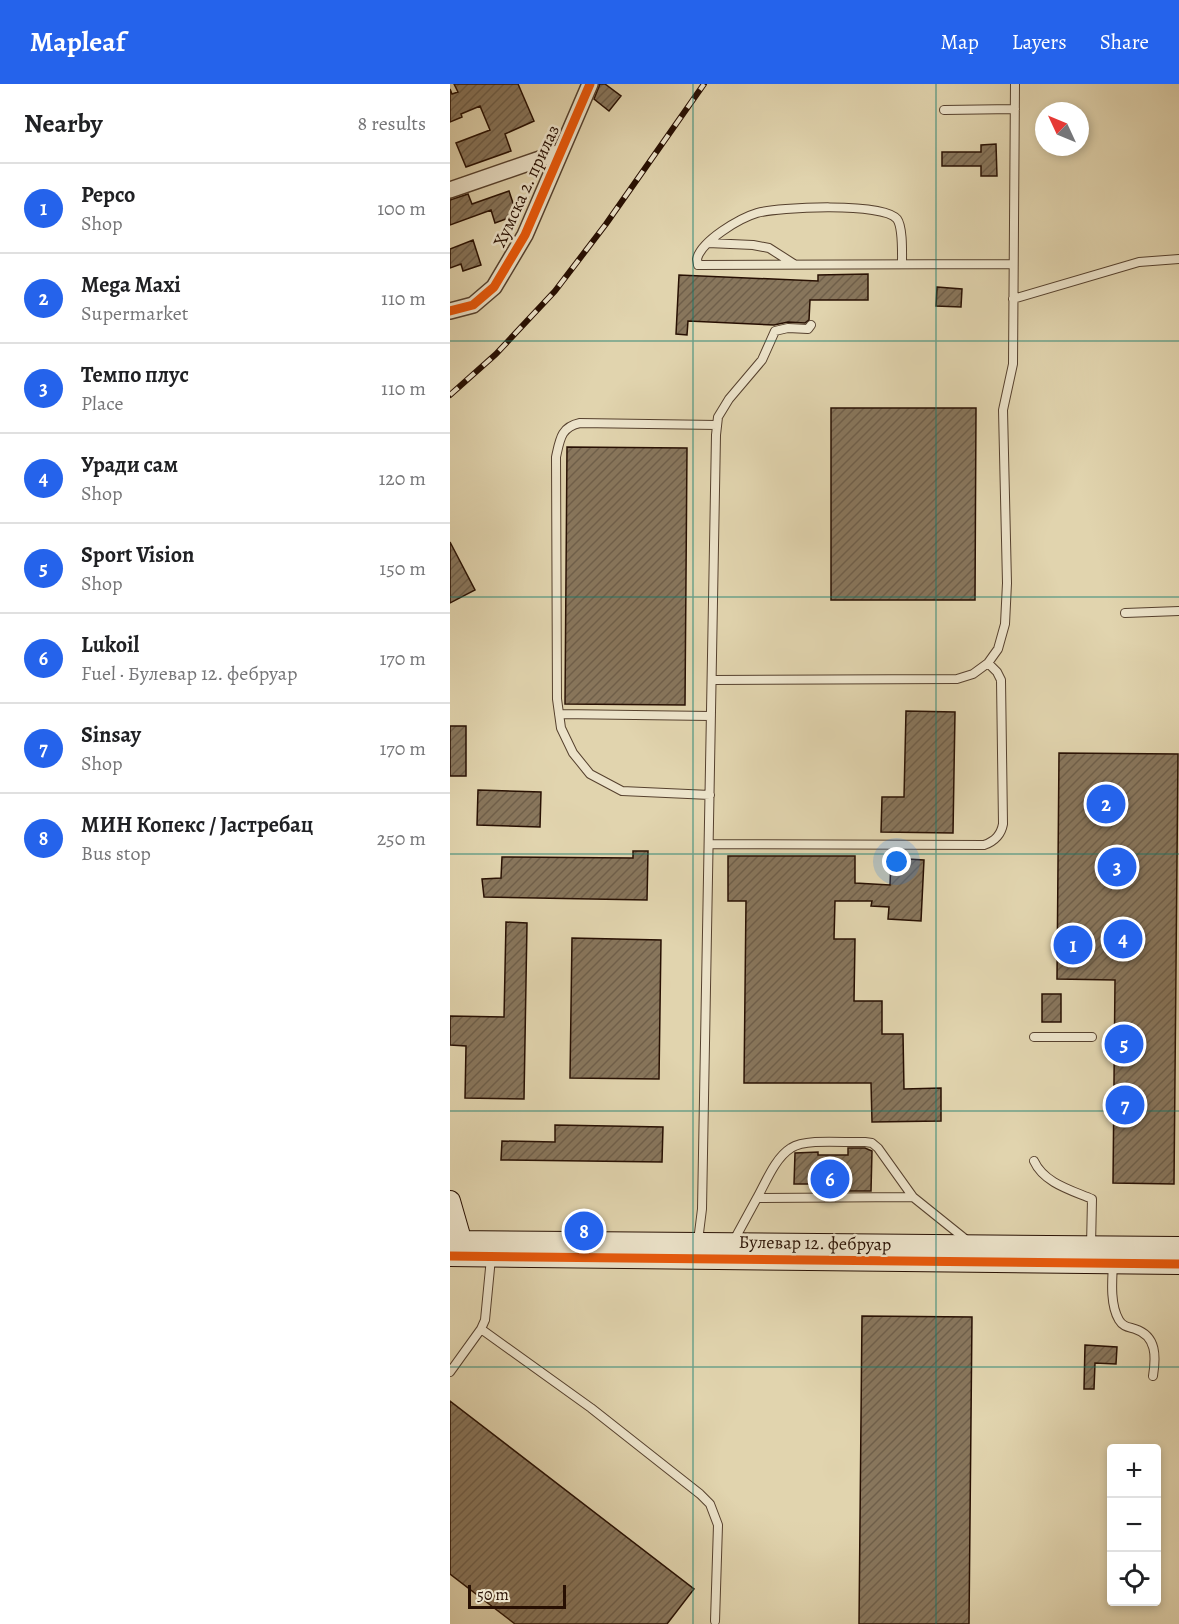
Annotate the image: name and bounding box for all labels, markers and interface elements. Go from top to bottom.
text: Mapleaf [30,23,125,61]
text: Map [940,28,979,56]
text: Layers [1012,28,1067,56]
text: Share [1100,28,1149,56]
north arrow [1035,102,1089,156]
text: Nearby [24,106,103,141]
text: 8 results [358,110,426,137]
street label: Хумска 2. прилаз [487,121,565,251]
text: Pepco [81,180,135,210]
text: 1 [40,195,47,222]
text: 100 m [377,195,426,222]
text: Shop [81,210,123,237]
text: Mega Maxi [81,270,181,300]
text: 2 [39,285,48,312]
text: 110 m [381,285,426,312]
text: Supermarket [81,300,188,327]
text: Темпо плус [81,360,189,390]
text: 3 [39,375,48,402]
text: 110 m [381,375,426,402]
text: Place [81,390,123,417]
text: Уради сам [81,450,178,480]
text: 4 [39,465,48,492]
text: 120 m [378,465,426,492]
text: Shop [81,480,123,507]
text: Sport Vision [81,540,194,570]
text: 5 [39,555,48,582]
text: 150 m [379,555,426,582]
text: Shop [81,570,123,597]
text: Lukoil [81,630,139,660]
text: 6 [39,645,48,672]
text: 170 m [380,645,426,672]
text: Fuel · Булевар 12. фебруар [81,660,297,687]
text: Sinsay [81,720,141,750]
text: 7 [39,735,48,762]
text: 170 m [380,735,426,762]
text: Shop [81,750,123,777]
pin: 2 [1086,782,1126,826]
text: МИН Копекс / Јастребац [81,810,313,840]
text: 8 [39,825,48,852]
text: 250 m [377,825,426,852]
text: Bus stop [81,840,151,867]
pin: 3 [1098,844,1136,890]
your location [882,847,911,876]
pin: 4 [1104,916,1142,962]
pin: 1 [1054,922,1092,968]
pin: 5 [1104,1022,1144,1066]
pin: 7 [1106,1082,1144,1128]
pin: 6 [810,1156,850,1202]
pin: 8 [564,1208,604,1254]
street label: Булевар 12. фебруар [738,1230,892,1256]
map controls [1107,1444,1161,1606]
button: + [1107,1444,1161,1498]
button: − [1107,1498,1161,1552]
button: locate [1107,1552,1161,1606]
scale bar [468,1582,566,1610]
text: 50 m [477,1584,509,1606]

